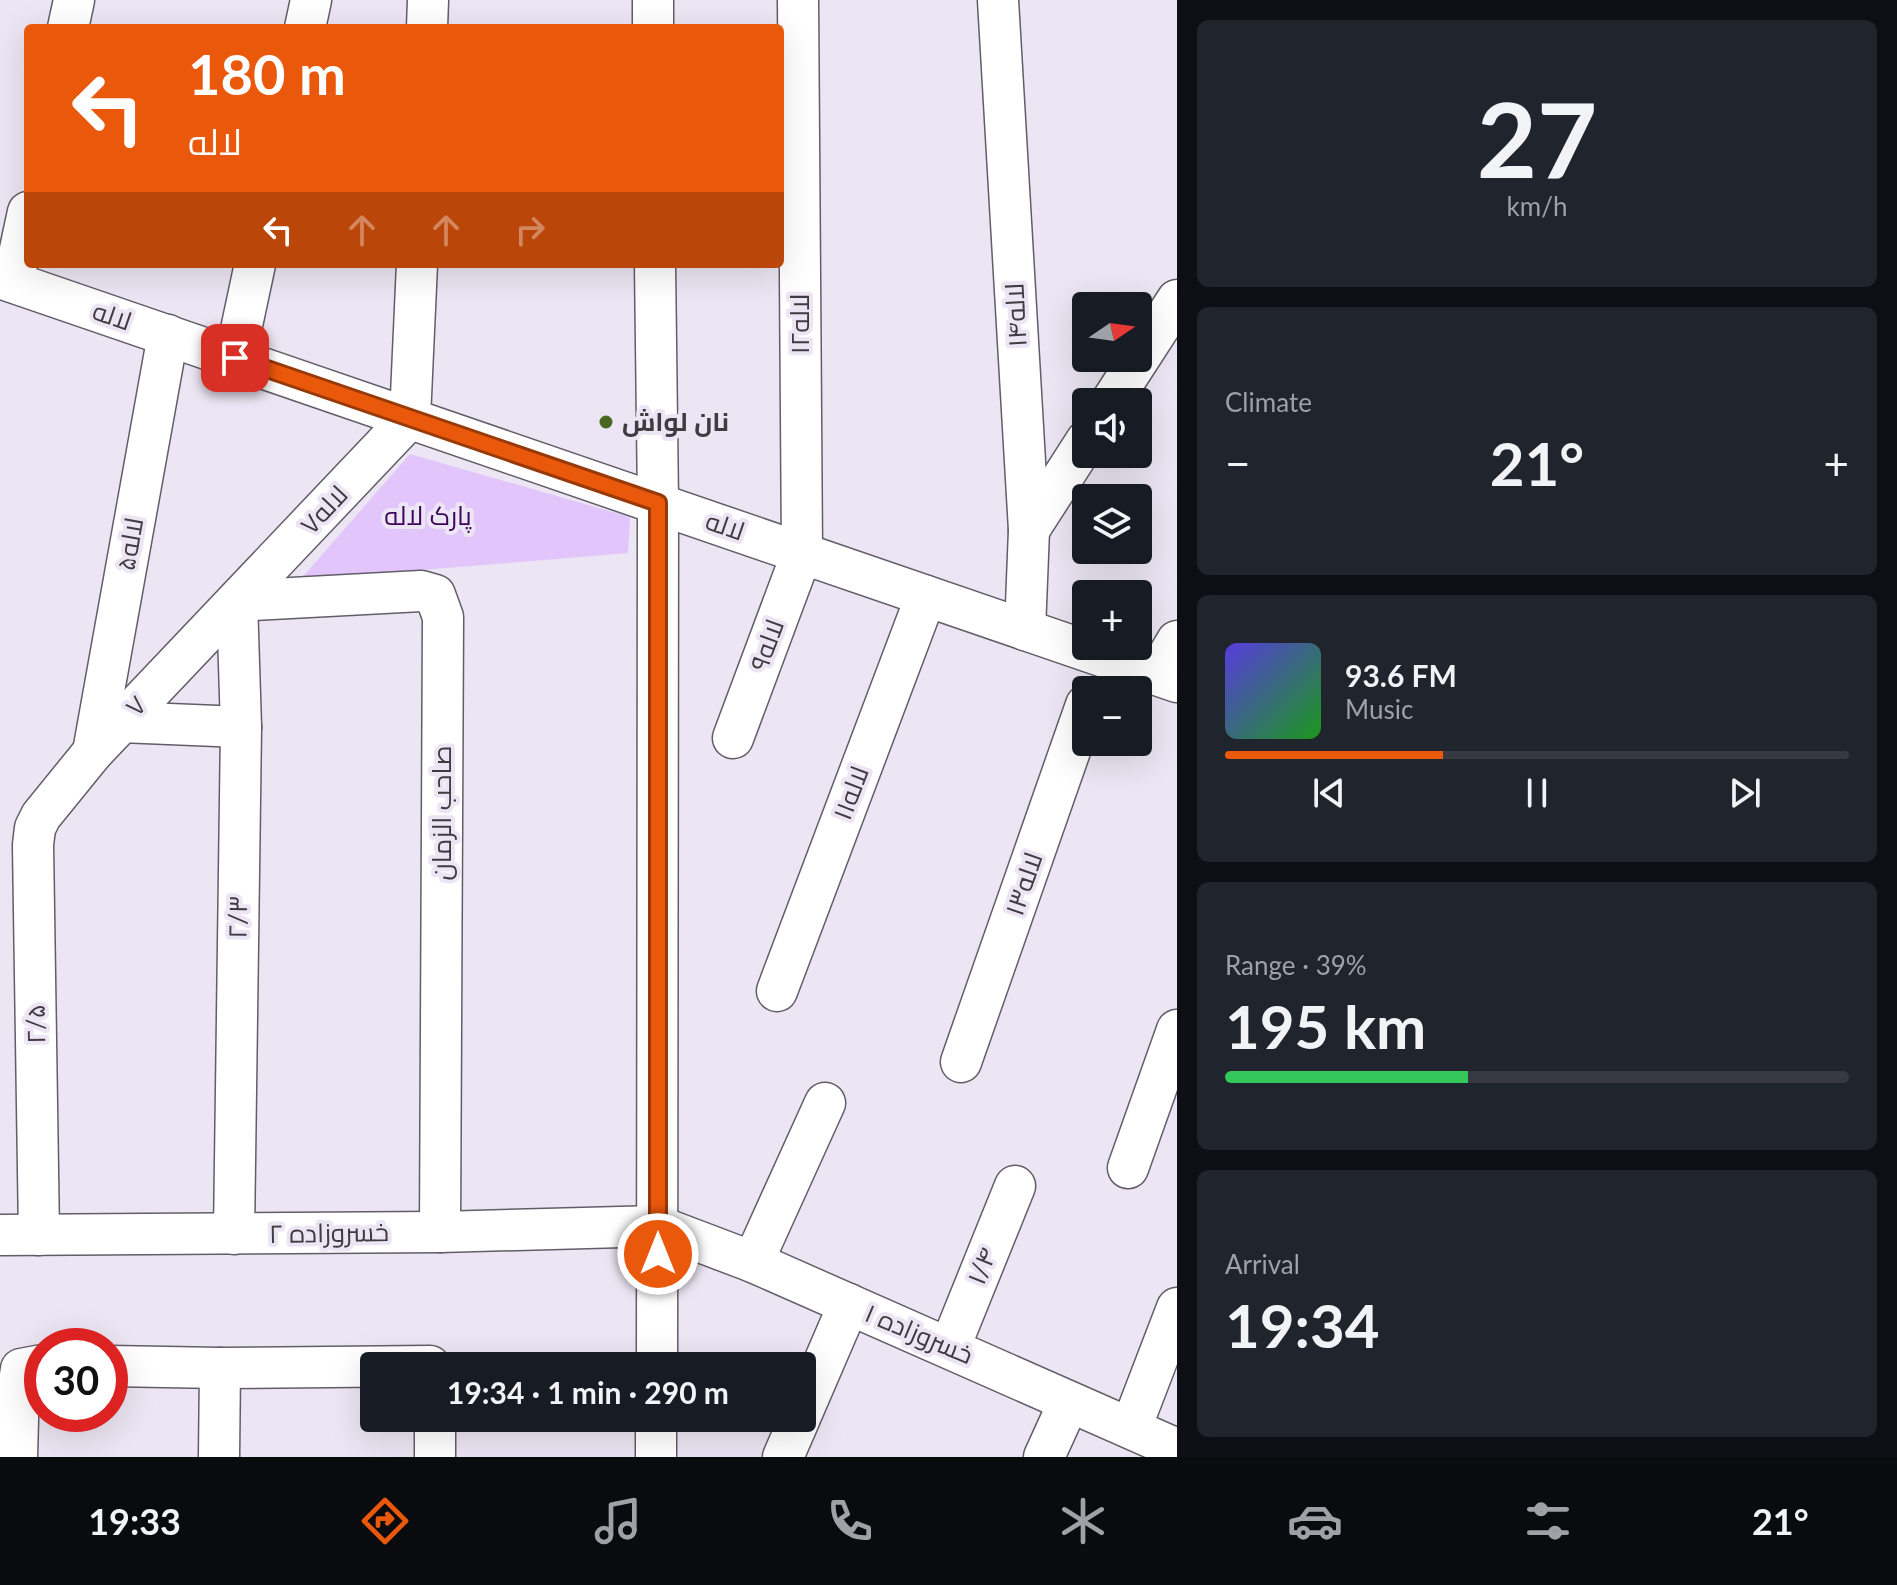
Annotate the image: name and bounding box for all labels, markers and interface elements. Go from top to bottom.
text: 180 m [188,40,346,107]
icon: left [56,56,160,160]
text: 27 [1477,75,1597,200]
text: لاله [188,119,242,163]
text: km/h [1507,190,1567,222]
icon: left [256,208,300,252]
icon: ahead [340,208,384,252]
icon: ahead [424,208,468,252]
icon: right [508,208,552,252]
street label: لاله۱۴ [997,282,1033,348]
north arrow [1072,292,1152,372]
map controls [1072,292,1152,756]
street label: لاله [89,294,136,337]
street label: لاله۱۲ [783,294,815,354]
pin [201,324,269,392]
icon: arrive [213,336,257,380]
text: Climate [1225,386,1312,418]
button: sound [1072,388,1152,468]
place label: نان لواش [622,405,729,438]
marker: نان لواش [597,413,615,431]
text: 21° [1490,427,1584,499]
text: − [1225,437,1251,489]
text: + [1823,437,1849,489]
street label: لاله۷ [293,478,354,540]
button: layers [1072,484,1152,564]
park label: پارک لاله [384,499,472,533]
street label: لاله [702,504,749,547]
street label: لاله۵ [109,515,149,573]
button: + [1072,580,1152,660]
street label: لاله۹ [742,615,790,675]
text: 93.6 FM [1345,657,1457,693]
button: − [1072,676,1152,756]
street label: ۷ [118,688,152,722]
text: Music [1345,693,1413,725]
street label: صاحب الزمان [425,746,457,880]
street label: لاله۱۱ [825,761,875,824]
icon: previous [1307,771,1351,815]
icon: pause [1515,771,1559,815]
icon: next [1723,771,1767,815]
street label: لاله۱۳ [997,848,1049,919]
street label: ۲/۳ [221,895,253,939]
text: Range · 39% [1225,949,1367,981]
text: 195 km [1225,990,1426,1062]
street label: ۲/۵ [19,1004,51,1044]
position arrow [616,1212,700,1296]
street label: خسروزاده ۲ [269,1215,389,1249]
street label: ۱/۴ [959,1242,1003,1289]
text: Arrival [1225,1248,1300,1280]
text: 19:34 [1225,1289,1380,1361]
street label: خسروزاده ۱ [860,1296,978,1370]
speed limit sign: 30 [24,1328,128,1432]
text: 19:34 · 1 min · 290 m [447,1374,729,1410]
icon: directions [357,1493,413,1549]
icon: music [590,1493,646,1549]
icon: phone [822,1493,878,1549]
icon: climate [1055,1493,1111,1549]
icon: car [1287,1493,1343,1549]
icon: filters [1520,1493,1576,1549]
text: 19:33 [88,1499,181,1543]
text: 21° [1752,1499,1809,1543]

